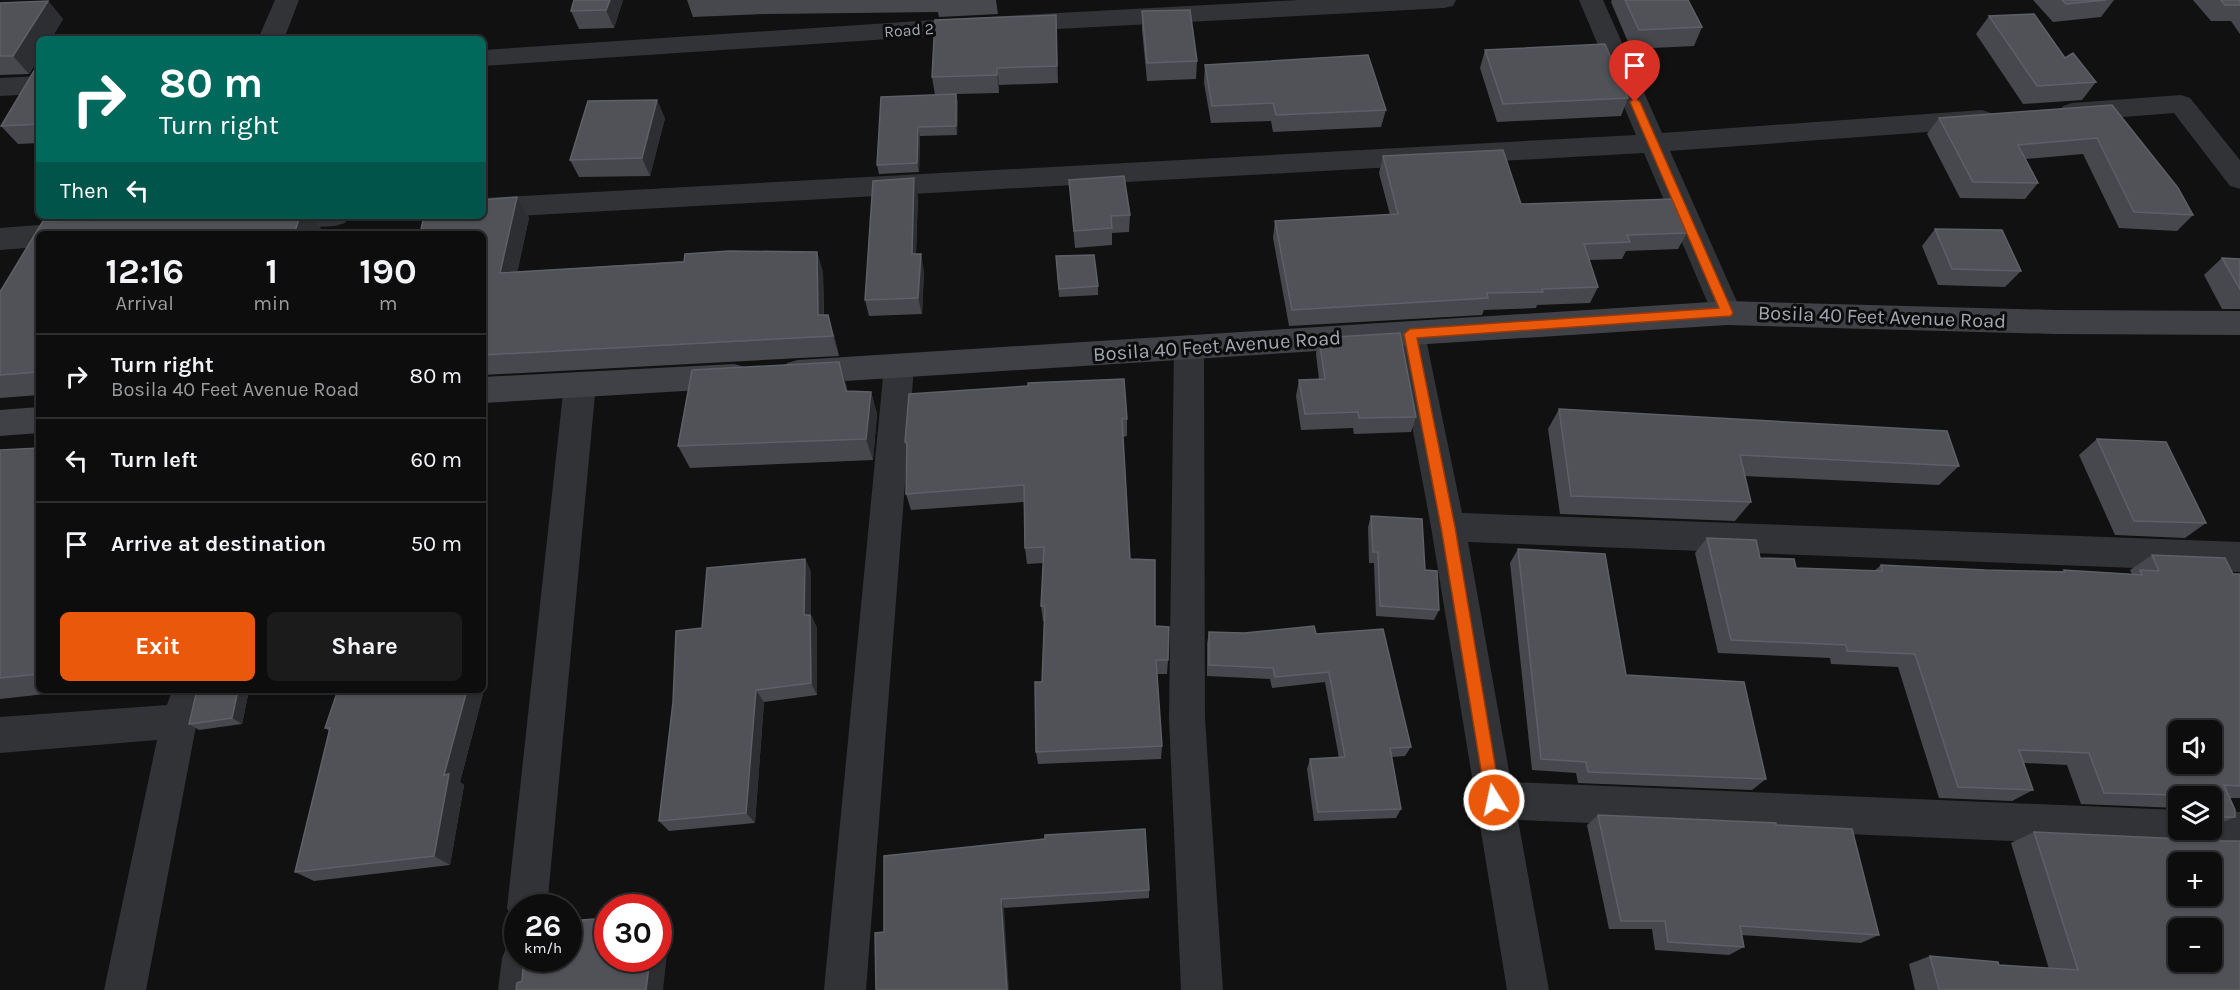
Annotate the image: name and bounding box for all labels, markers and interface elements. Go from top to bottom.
street label: Road 2 [883,19,935,41]
pin [1609,40,1660,102]
icon: arrive [1618,49,1651,82]
text: 80 m [159,58,263,108]
icon: right [60,60,138,138]
text: Turn right [159,109,279,141]
icon: left [121,174,154,207]
text: Then [60,178,109,204]
text: 12:16 [105,250,184,292]
text: 1 [265,250,278,292]
text: 190 [359,250,417,292]
text: Arrival [115,292,174,315]
text: min [253,292,290,315]
text: m [379,292,397,315]
street label: Bosila 40 Feet Avenue Road [1758,301,2006,333]
street label: Bosila 40 Feet Avenue Road [1092,326,1342,366]
text: Turn right [111,352,214,378]
icon: right [60,360,93,393]
text: 80 m [410,363,462,389]
text: Bosila 40 Feet Avenue Road [111,378,359,401]
icon: left [60,444,93,477]
text: Turn left [111,447,198,473]
text: 60 m [411,447,462,473]
icon: arrive [60,528,93,561]
text: Arrive at destination [111,531,326,557]
text: 50 m [411,531,462,557]
button: Exit [60,612,255,681]
button: Share [267,612,462,681]
map controls [2168,720,2222,972]
button: sound [2168,720,2222,774]
position arrow [1462,768,1526,832]
button: layers [2168,786,2222,840]
button: + [2168,852,2222,906]
speed limit sign: 30 [594,894,672,972]
text: 26 [525,908,561,944]
button: − [2168,918,2222,972]
text: km/h [524,939,562,957]

